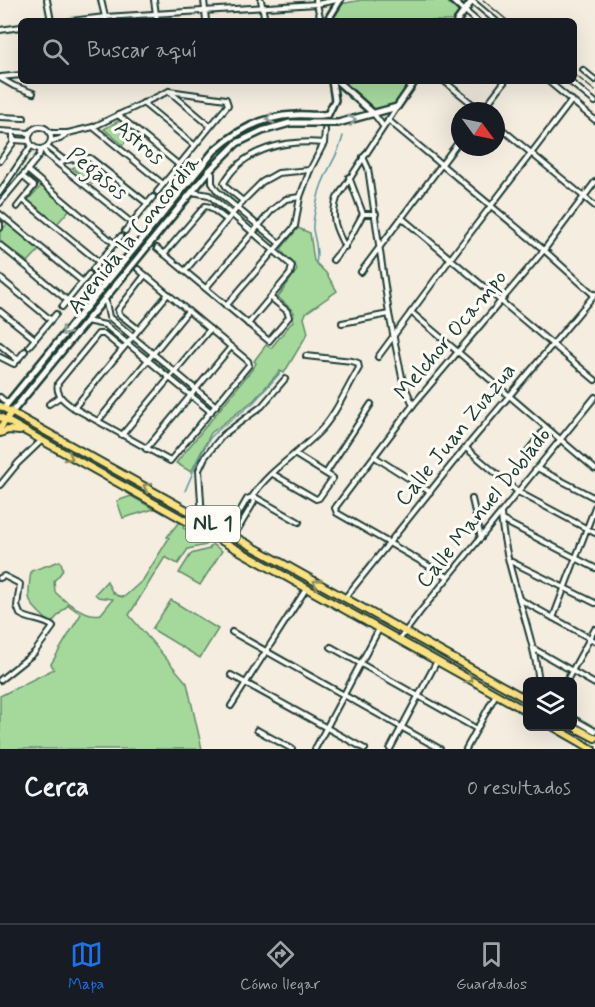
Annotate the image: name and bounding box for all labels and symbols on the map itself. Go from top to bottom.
north arrow [451,102,505,156]
one-way arrow [265,112,276,124]
street label: Astros [108,114,170,172]
one-way arrow [347,114,357,127]
street label: Pegasos [59,141,133,209]
street label: Avenida la Concordia [61,149,207,320]
street label: Melchor Ocampo [388,264,514,406]
one-way arrow [61,326,72,337]
street label: Calle Juan Zuazua [390,358,522,512]
street label: Calle Manuel Doblado [410,422,558,594]
one-way arrow [63,450,73,461]
one-way arrow [142,483,153,494]
road number: NL 1 [186,506,240,542]
one-way arrow [312,578,323,590]
one-way arrow [463,672,473,683]

